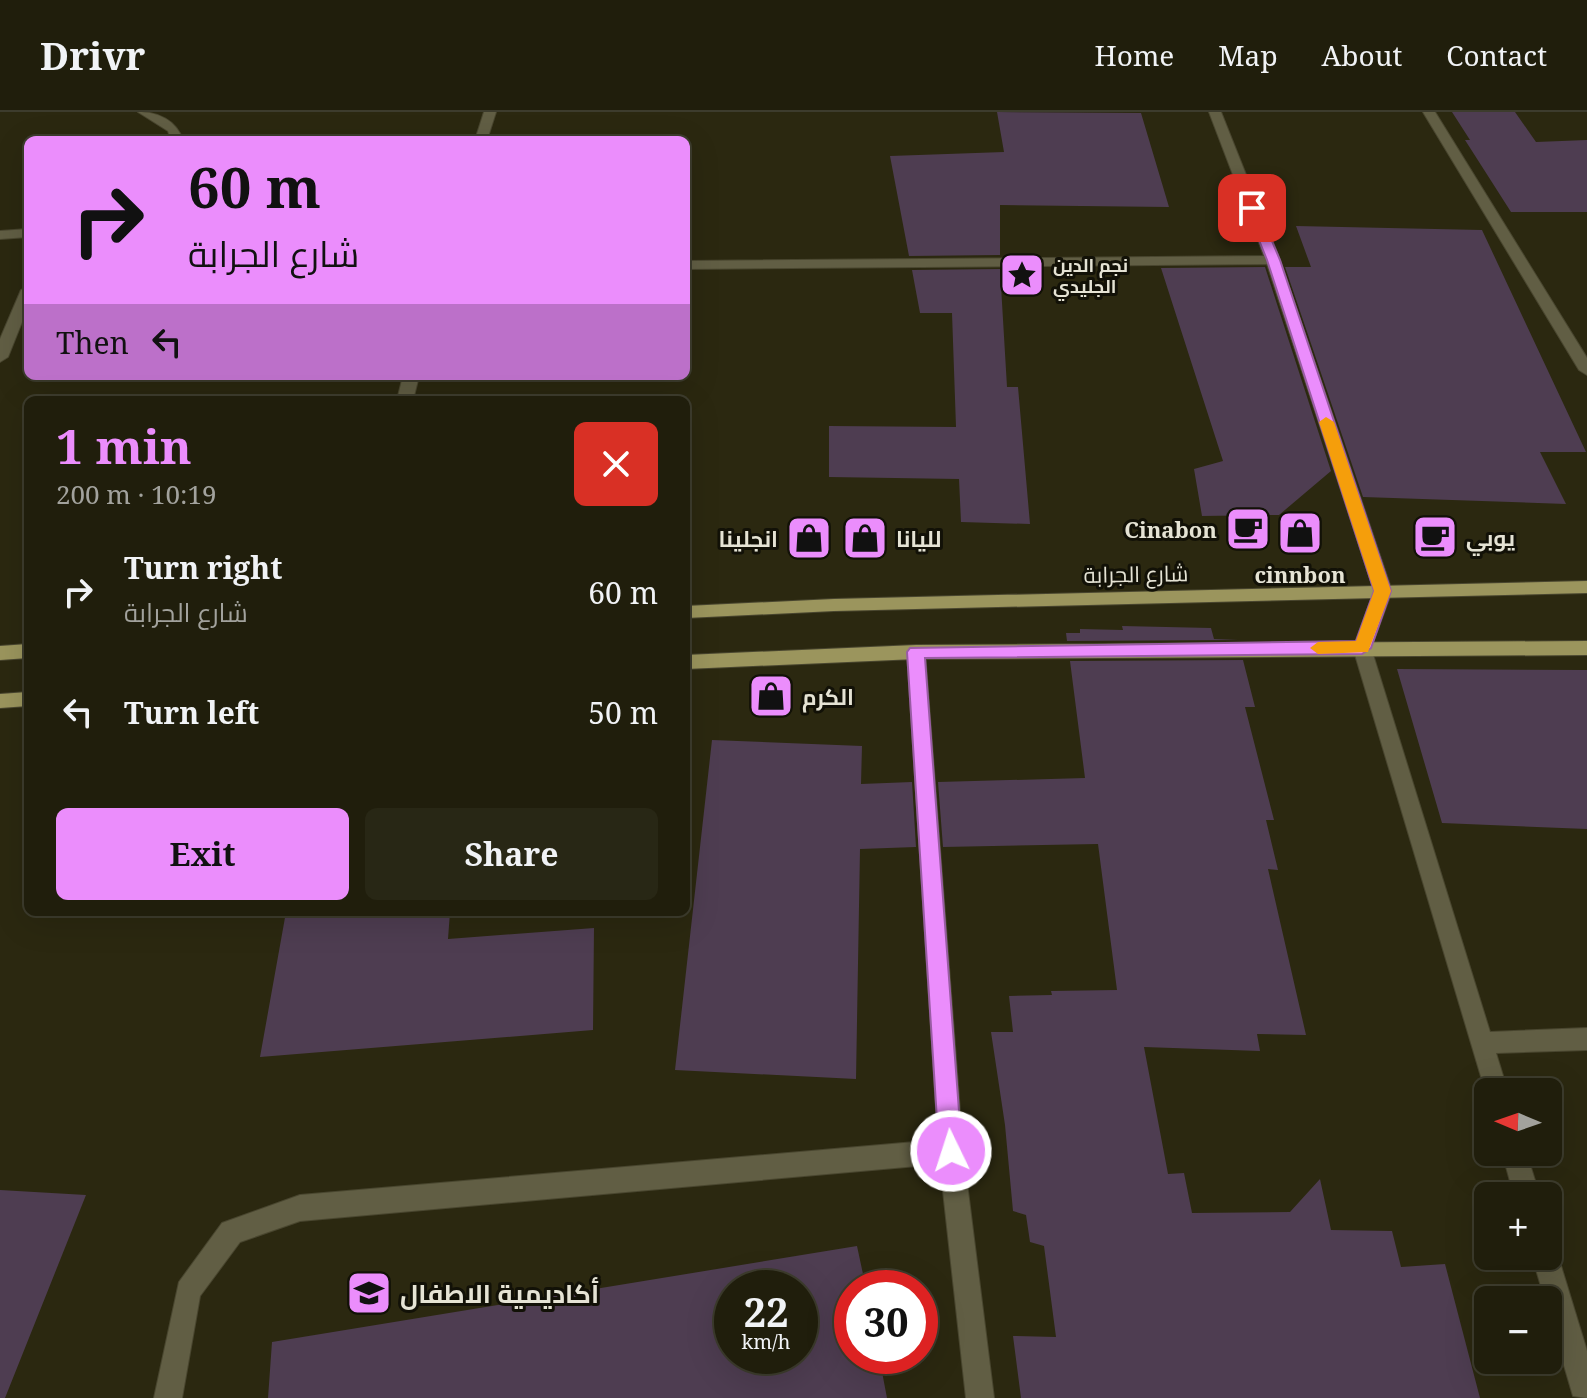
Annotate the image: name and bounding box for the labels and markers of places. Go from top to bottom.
pin [1218,174,1286,242]
place icon: نجم الدين الجليدي [998,251,1046,299]
place label: نجم الدين الجليدي [1053,253,1128,301]
cafe icon: Cinabon [1224,505,1272,553]
shop icon: cinnbon [1276,509,1324,557]
cafe icon: يوبي [1411,513,1459,561]
shop icon: انجلينا [785,514,833,562]
shop icon: لليانا [841,514,889,562]
place label: Cinabon [1124,514,1217,544]
place label: يوبي [1466,522,1515,556]
place label: انجلينا [719,523,778,553]
place label: لليانا [896,523,942,553]
place label: cinnbon [1254,559,1346,589]
shop icon: الكرم [747,672,795,720]
place label: الكرم [802,681,854,713]
school or university icon: أكاديمية الاطفال [345,1269,393,1317]
place label: أكاديمية الاطفال [400,1275,599,1311]

